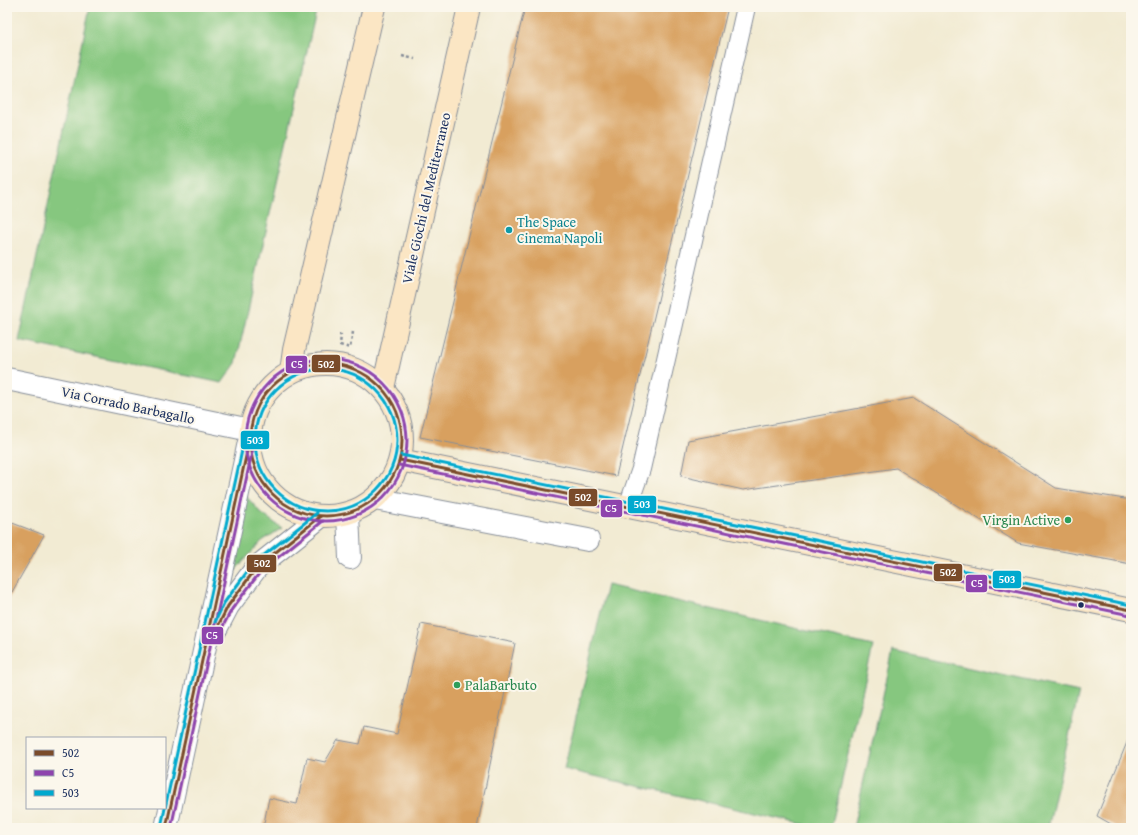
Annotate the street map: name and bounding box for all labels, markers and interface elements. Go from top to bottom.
street label: Viale Giochi del Mediterraneo [397,110,455,286]
place label: The Space Cinema Napoli [517,212,603,248]
marker: The Space Cinema Napoli [504,225,514,235]
line badge: 502 [311,354,341,373]
line badge: C5 [285,355,308,374]
text: C5 [291,356,303,372]
text: 502 [317,356,335,372]
street label: Via Corrado Barbagallo [59,381,197,429]
line badge: 503 [240,430,270,450]
text: 503 [246,432,264,448]
line badge: 502 [568,488,598,507]
text: 502 [574,489,592,505]
line badge: 503 [627,495,657,514]
text: 503 [633,496,651,512]
line badge: C5 [600,499,623,518]
text: C5 [605,500,617,516]
place label: Virgin Active [983,510,1060,530]
marker: Virgin Active [1063,515,1073,525]
line badge: 502 [246,554,277,573]
text: 502 [253,555,271,571]
line badge: 502 [933,563,963,582]
text: 502 [939,564,957,580]
line badge: 503 [992,570,1022,589]
text: 503 [998,571,1016,587]
line badge: C5 [965,574,988,593]
text: C5 [971,575,983,591]
unlabelled marker [1076,600,1086,610]
line badge: C5 [201,626,224,645]
text: C5 [206,627,218,643]
place label: PalaBarbuto [465,675,537,695]
marker: PalaBarbuto [452,680,462,690]
legend [26,737,166,809]
text: 502 [62,744,80,761]
text: C5 [62,764,75,781]
text: 503 [62,784,80,801]

